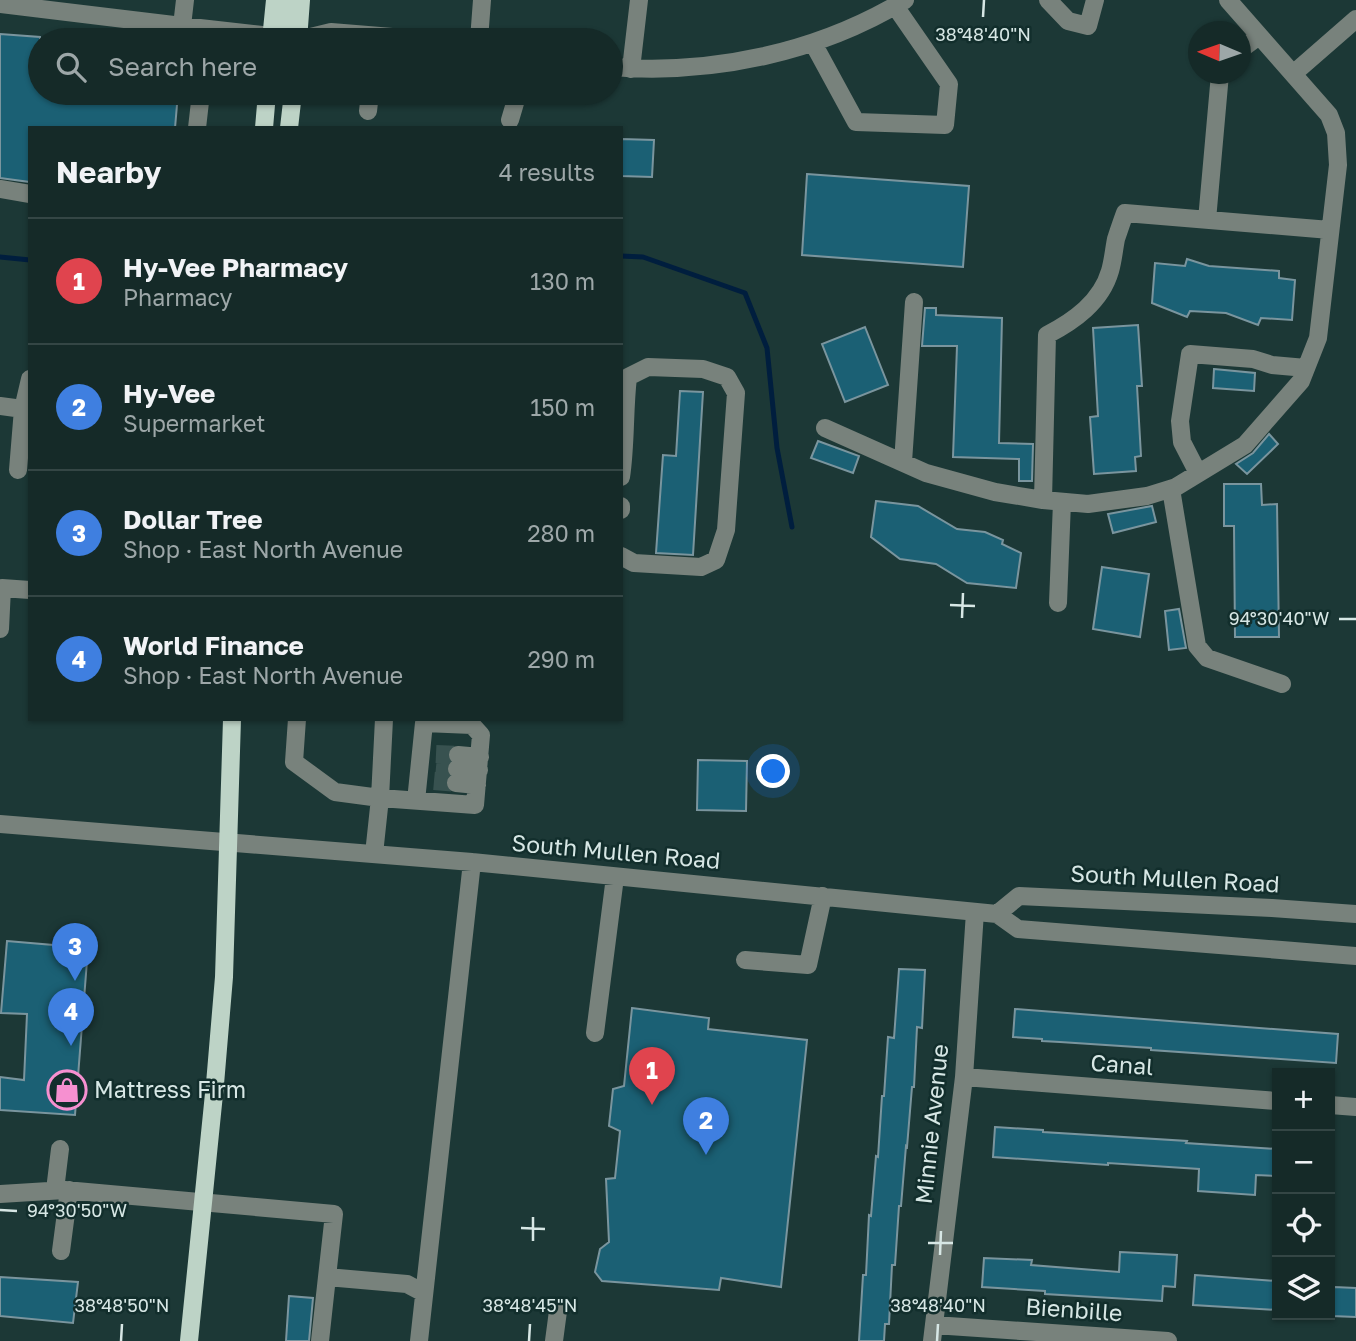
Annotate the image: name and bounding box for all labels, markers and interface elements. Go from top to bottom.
north arrow [1188,21,1251,84]
text: 38°48'40"N [935,23,1031,45]
search box [28,28,623,105]
icon: search [52,48,90,86]
text: Search here [108,51,257,82]
text: Nearby [56,154,161,190]
text: 4 results [499,158,595,186]
text: Hy-Vee Pharmacy [123,252,348,283]
text: 1 [73,267,85,295]
text: 130 m [530,267,595,295]
text: Pharmacy [123,283,232,311]
text: Hy-Vee [123,378,215,409]
text: 2 [72,393,86,421]
text: 150 m [530,393,595,421]
text: Supermarket [123,409,266,437]
text: Dollar Tree [123,504,263,535]
text: 3 [72,519,86,547]
text: 280 m [527,519,595,547]
text: Shop · East North Avenue [123,535,403,563]
text: 94°30'40"W [1229,607,1329,629]
text: World Finance [123,630,304,661]
text: 4 [72,645,86,673]
text: 290 m [527,645,595,673]
text: Shop · East North Avenue [123,661,403,689]
your location [756,754,790,788]
street label: South Mullen Road [511,828,722,874]
street label: South Mullen Road [1070,859,1280,897]
pin: 3 [52,923,98,981]
pin: 4 [48,988,94,1046]
street label: Minnie Avenue [909,1043,953,1205]
pin: 1 [629,1047,675,1105]
street label: Canal [1090,1048,1155,1080]
map controls [1272,1068,1335,1320]
button: + [1272,1068,1335,1131]
shop icon: Mattress Firm [46,1069,88,1111]
place label: Mattress Firm [94,1075,246,1103]
pin: 2 [683,1097,729,1155]
button: − [1272,1131,1335,1194]
button: locate [1272,1194,1335,1257]
text: 94°30'50"W [27,1199,127,1221]
button: layers [1272,1257,1335,1320]
street label: Bienbille [1025,1292,1124,1326]
text: 38°48'50"N [74,1294,170,1316]
text: 38°48'45"N [483,1294,577,1316]
text: 38°48'40"N [890,1294,986,1316]

